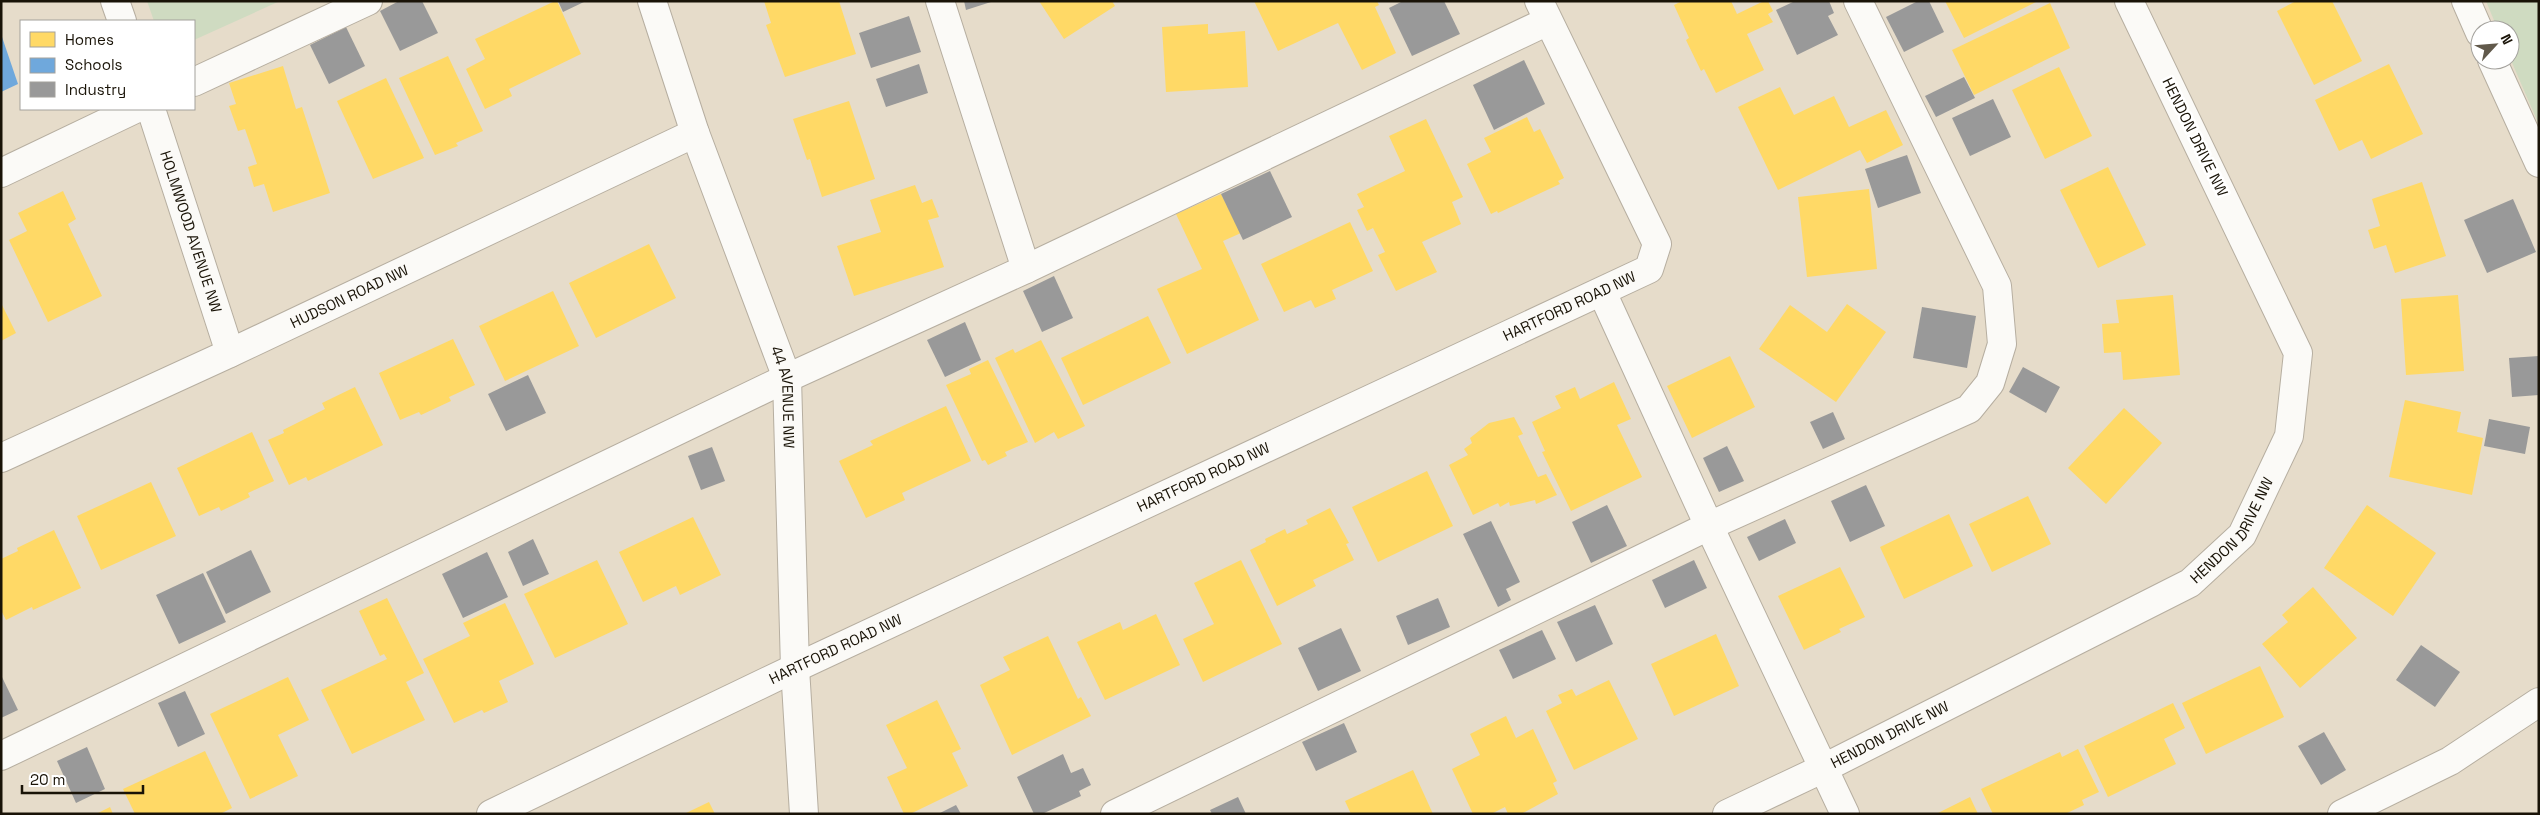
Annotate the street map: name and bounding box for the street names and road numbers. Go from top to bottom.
street label: HENDON DRIVE NW [2158,74,2232,199]
street label: HOLMWOOD AVENUE NW [156,148,226,315]
street label: HUDSON ROAD NW [287,260,411,332]
street label: HARTFORD ROAD NW [1500,267,1639,345]
street label: 44 AVENUE NW [767,343,799,449]
street label: HARTFORD ROAD NW [1134,438,1273,516]
street label: HENDON DRIVE NW [2186,474,2277,587]
street label: HARTFORD ROAD NW [766,609,905,688]
street label: HENDON DRIVE NW [1827,697,1952,772]

